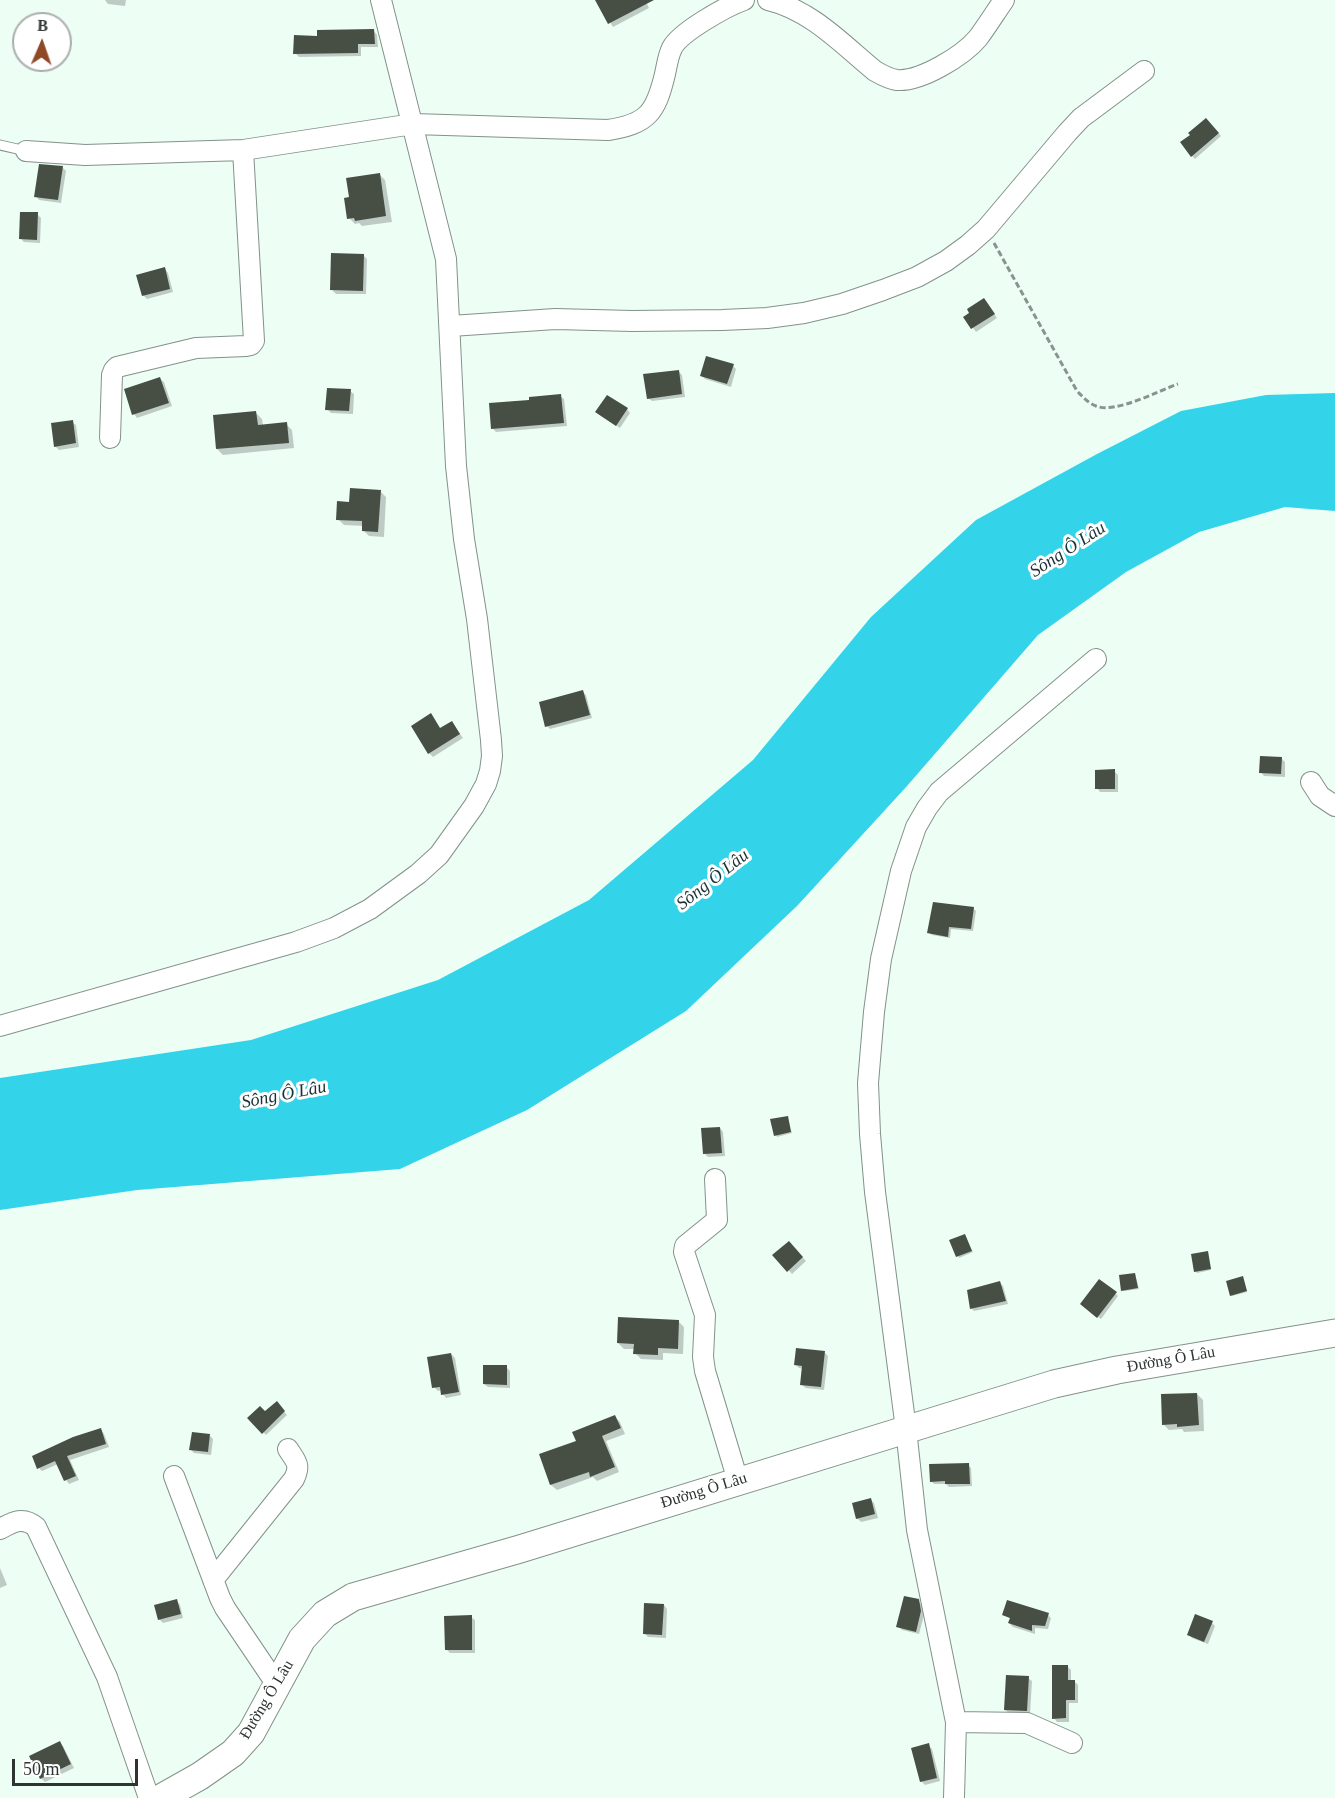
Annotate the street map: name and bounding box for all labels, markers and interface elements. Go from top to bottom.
north arrow [12,12,72,72]
text: B [37,17,48,34]
water label: Sông Ô Lâu [1026,518,1110,582]
water label: Sông Ô Lâu [672,845,754,915]
water label: Sông Ô Lâu [240,1076,328,1114]
street label: Đường Ô Lâu [1125,1343,1217,1377]
street label: Đường Ô Lâu [659,1469,749,1513]
street label: Đường Ô Lâu [236,1657,298,1743]
scale bar [15,1747,141,1785]
text: 50 m [23,1759,60,1779]

